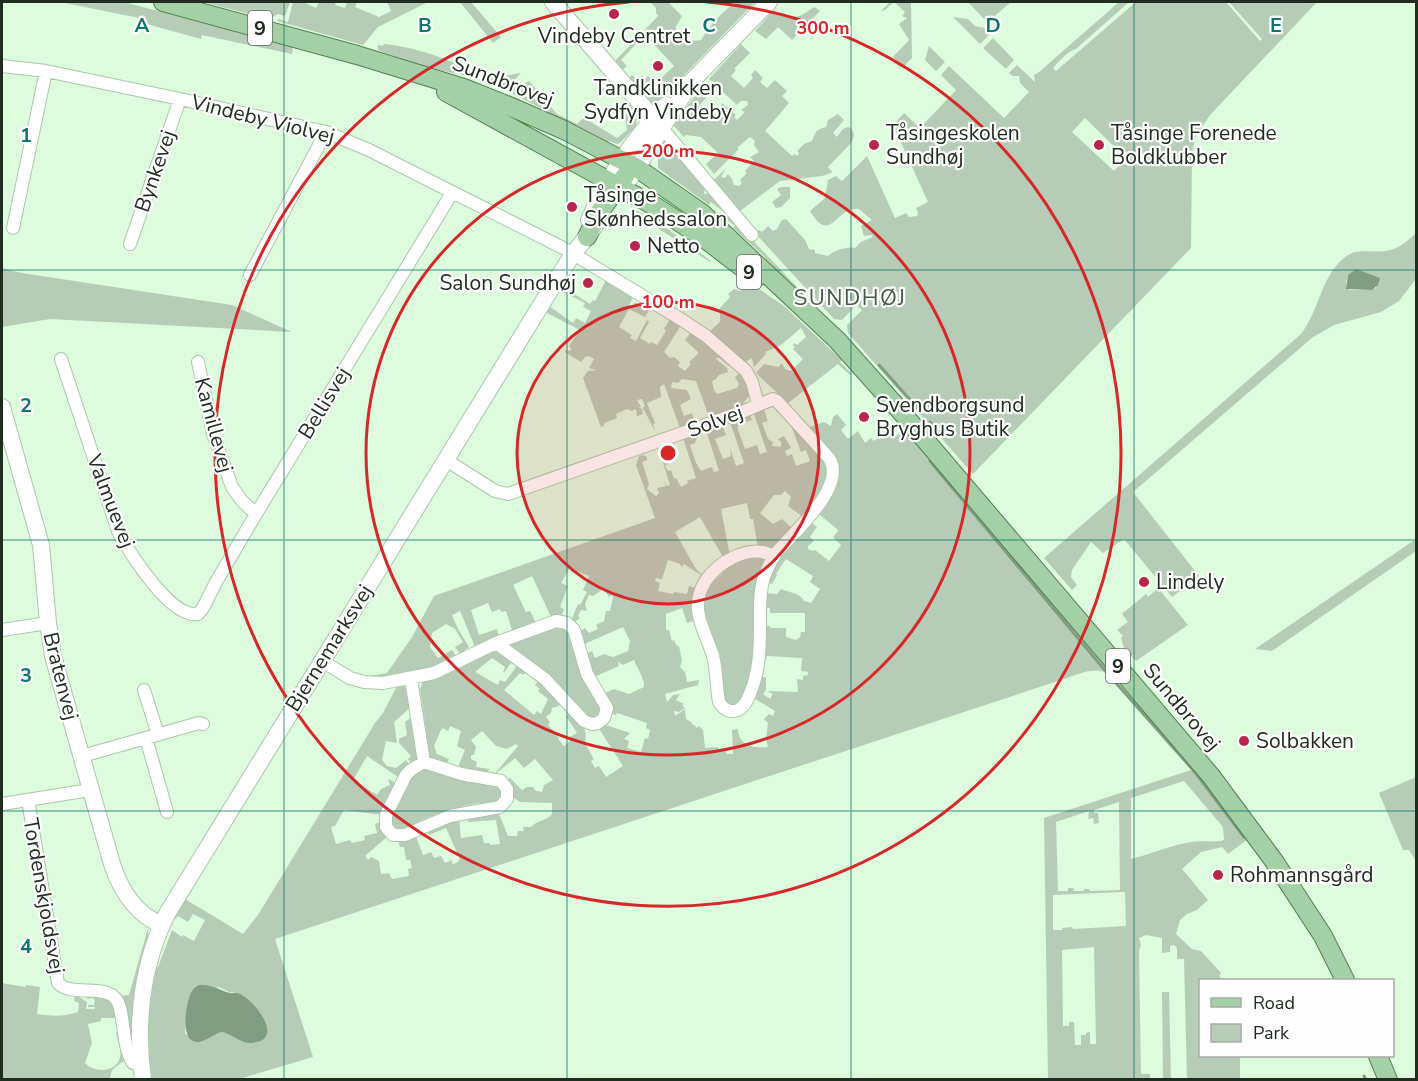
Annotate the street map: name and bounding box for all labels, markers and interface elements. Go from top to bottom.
marker: Vindeby Centret [607,7,621,21]
road number: 9 [248,11,272,45]
text: A [135,12,150,39]
text: B [418,12,432,39]
text: C [702,12,716,39]
text: D [985,12,1001,39]
text: E [1270,12,1282,39]
text: 300 m [796,16,850,40]
place label: Vindeby Centret [537,22,691,50]
street label: Sundbrovej [448,49,558,113]
marker: Tandklinikken Sydfyn Vindeby [651,59,665,73]
place label: Tandklinikken Sydfyn Vindeby [584,74,732,126]
street label: Vindeby Violvej [187,87,338,150]
place label: Tåsingeskolen Sundhøj [886,119,1020,171]
place label: Tåsinge Forenede Boldklubber [1111,119,1277,171]
text: 1 [20,122,32,149]
street label: Bynkevej [128,126,182,216]
marker: Tåsingeskolen Sundhøj [867,138,881,152]
marker: Tåsinge Forenede Boldklubber [1092,138,1106,152]
text: 200 m [641,139,695,163]
place label: Tåsinge Skønhedssalon [584,181,727,233]
marker: Tåsinge Skønhedssalon [565,200,579,214]
place label: Netto [647,232,700,260]
marker: Netto [628,239,642,253]
road number: 9 [737,255,761,289]
place label: Salon Sundhøj [439,269,576,297]
marker: Salon Sundhøj [581,276,595,290]
district label: SUNDHØJ [794,283,906,313]
text: 100 m [641,290,695,314]
street label: Bellisvej [292,362,356,444]
street label: Kamillevej [188,374,240,476]
place label: Svendborgsund Bryghus Butik [876,391,1024,443]
text: 2 [20,392,32,419]
street label: Solvej [683,398,747,444]
marker: Svendborgsund Bryghus Butik [857,410,871,424]
centre of rings [658,443,678,463]
street label: Valmuevej [80,449,142,552]
place label: Lindely [1156,568,1225,596]
marker: Lindely [1137,575,1151,589]
street label: Bjernemarksvej [279,579,379,717]
street label: Bratenvej [37,629,85,723]
road number: 9 [1106,649,1130,683]
street label: Sundbrovej [1137,657,1227,757]
text: 3 [20,662,32,689]
place label: Solbakken [1256,727,1354,755]
marker: Solbakken [1237,734,1251,748]
street label: Tordenskjoldsvej [17,816,71,976]
place label: Rohmannsgård [1230,861,1374,889]
marker: Rohmannsgård [1211,868,1225,882]
text: 4 [20,933,32,960]
legend [1199,979,1394,1057]
text: Road [1253,991,1295,1015]
text: Park [1253,1021,1290,1045]

